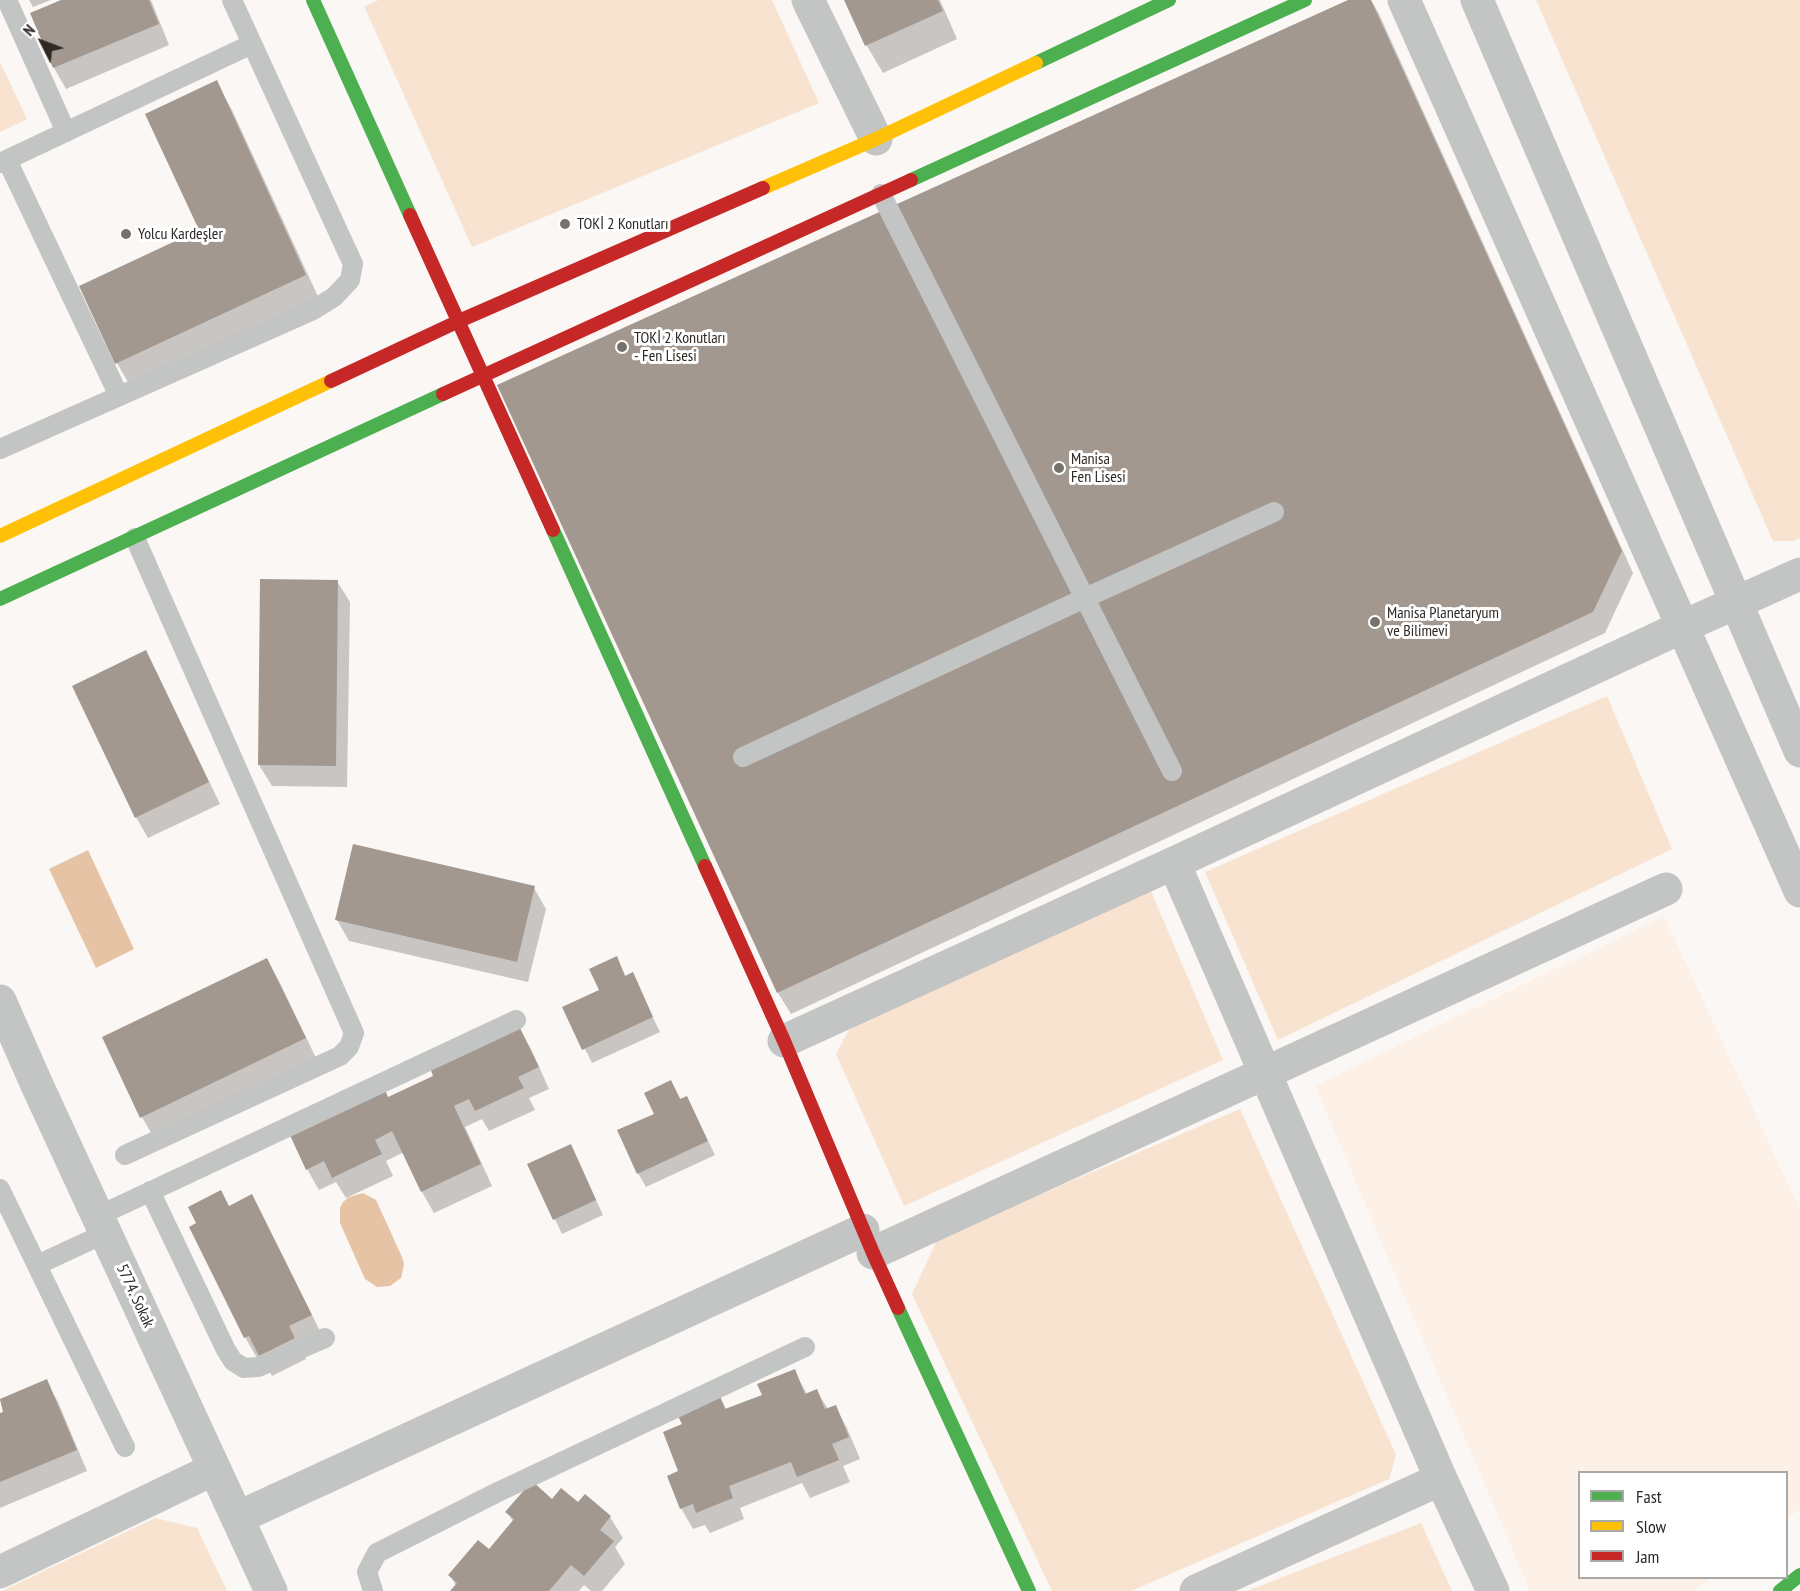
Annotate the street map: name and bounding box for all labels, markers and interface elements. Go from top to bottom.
north arrow [12,12,72,72]
text: N [18,20,39,40]
place label: TOKİ 2 Konutları [577,214,668,234]
marker: TOKİ 2 Konutları [558,217,572,231]
place label: Yolcu Kardeşler [138,224,223,244]
marker: Yolcu Kardeşler [119,227,133,241]
place label: TOKİ 2 Konutları - Fen Lisesi [634,328,725,366]
marker: TOKİ 2 Konutları - Fen Lisesi [615,340,629,354]
place label: Manisa Fen Lisesi [1071,449,1126,487]
marker: Manisa Fen Lisesi [1052,461,1066,475]
place label: Manisa Planetaryum ve Bilimevi [1387,603,1499,641]
marker: Manisa Planetaryum ve Bilimevi [1368,615,1382,629]
street label: 5774. Sokak [112,1261,158,1331]
legend [1578,1471,1788,1579]
text: Fast [1636,1485,1662,1508]
text: Slow [1636,1515,1666,1538]
text: Jam [1636,1545,1659,1568]

